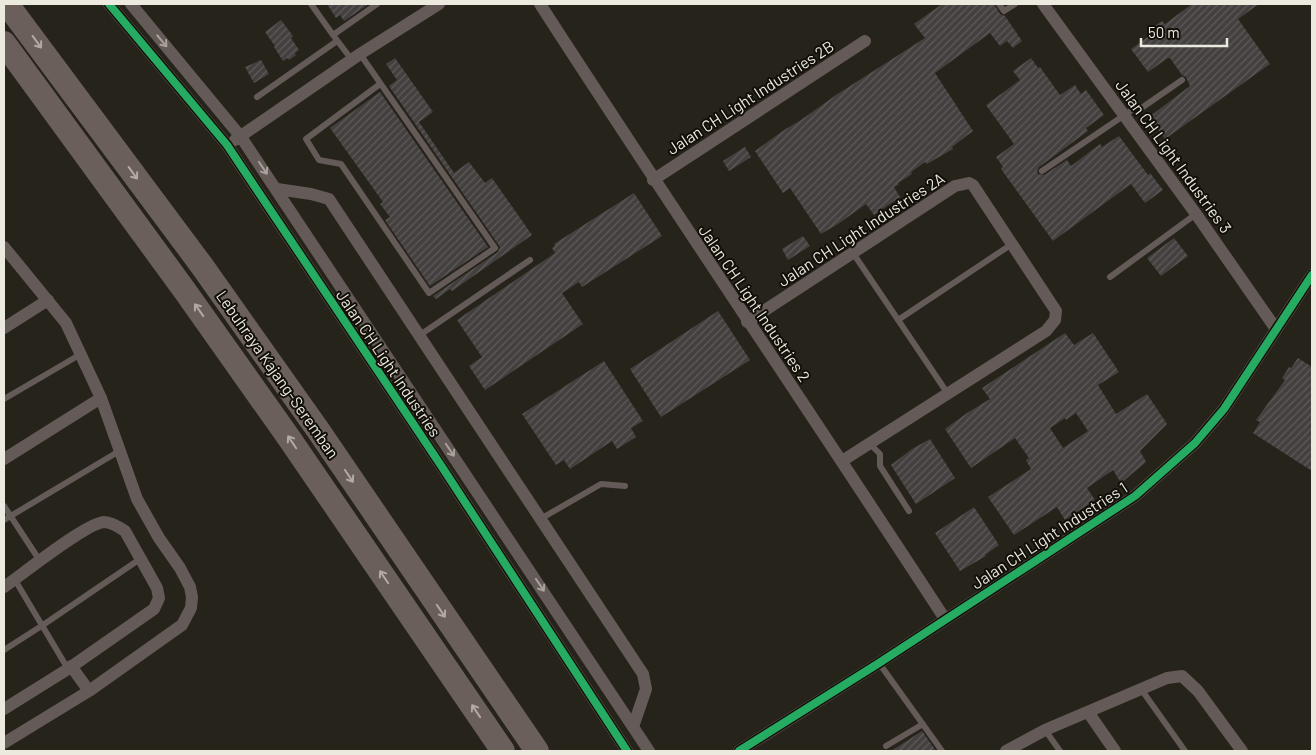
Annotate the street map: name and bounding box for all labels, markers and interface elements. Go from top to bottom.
scale bar [1141,15,1227,47]
text: 50 m [1148,23,1180,41]
one-way arrow [156,34,167,47]
one-way arrow [32,35,42,49]
street label: Jalan CH Light Industries 2B [663,36,837,158]
street label: Jalan CH Light Industries 3 [1112,76,1236,236]
one-way arrow [258,161,268,175]
one-way arrow [128,166,138,180]
street label: Jalan CH Light Industries 2A [774,168,948,290]
street label: Jalan CH Light Industries 2 [695,221,815,385]
street label: Lebuhraya Kajang-Seremban [213,286,343,462]
street label: Jalan CH Light Industries [333,286,445,440]
one-way arrow [194,303,204,317]
one-way arrow [287,436,297,450]
one-way arrow [445,442,455,456]
one-way arrow [345,469,355,483]
street label: Jalan CH Light Industries 1 [967,477,1131,593]
one-way arrow [379,570,389,584]
one-way arrow [535,578,545,592]
one-way arrow [436,603,446,617]
one-way arrow [471,704,481,718]

